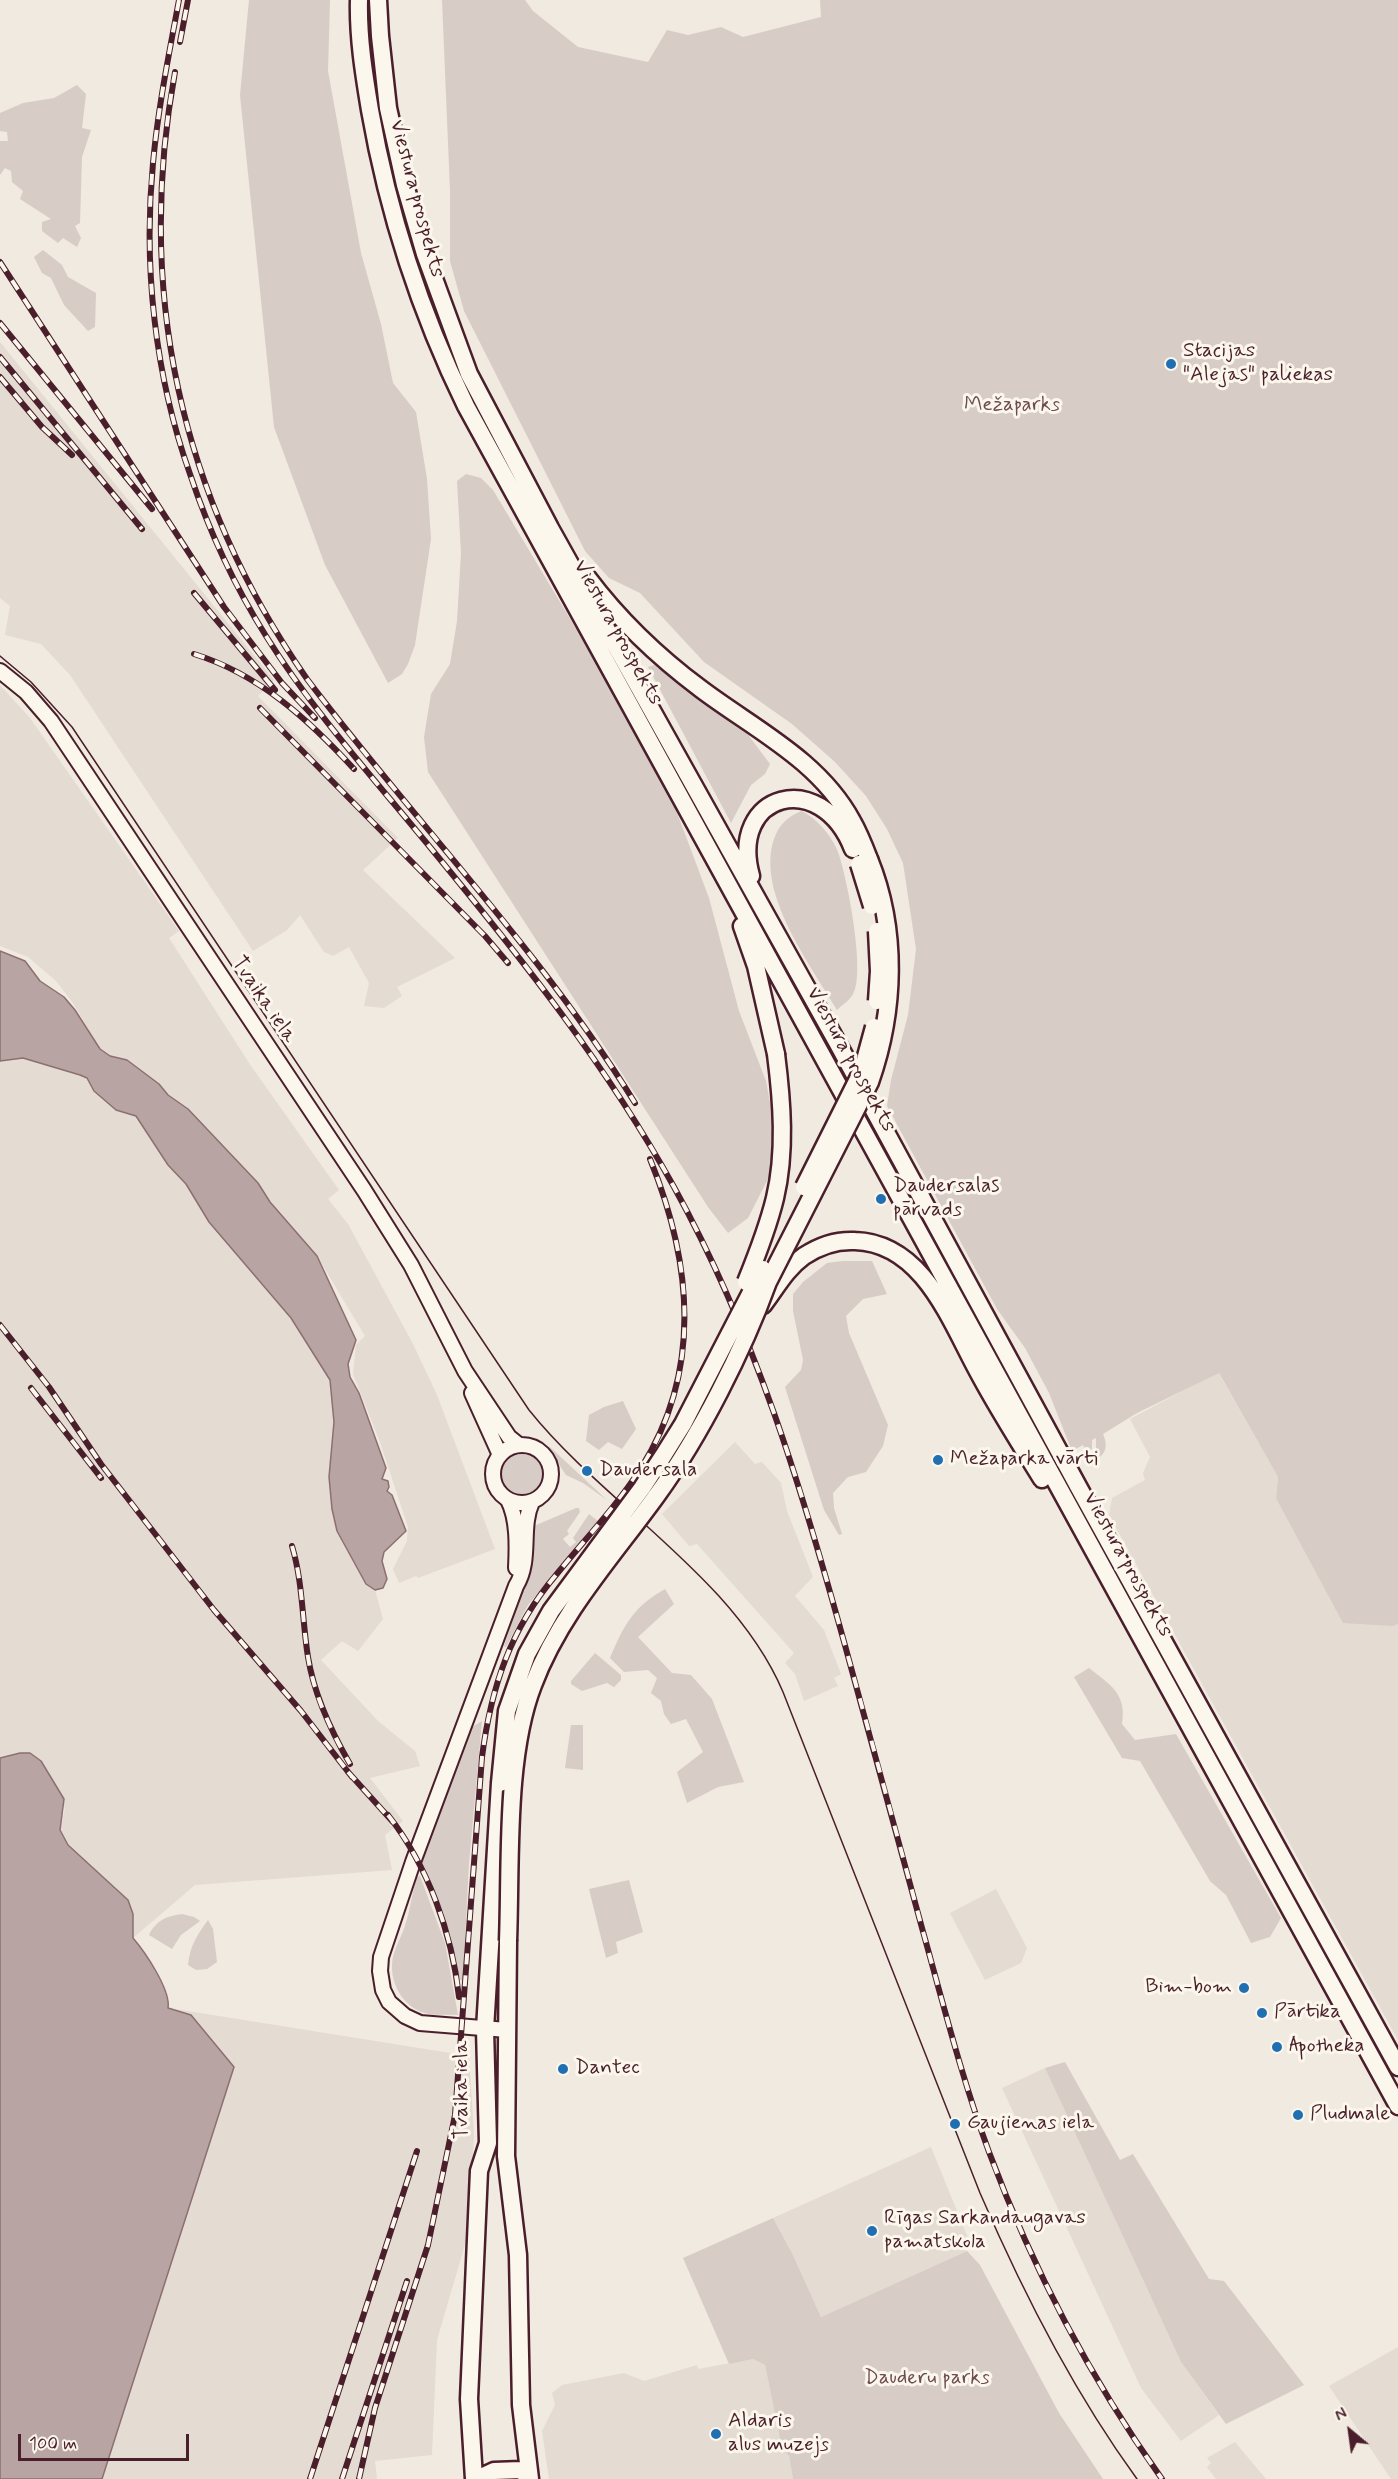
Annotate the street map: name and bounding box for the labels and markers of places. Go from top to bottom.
place label: Stacijas "Alejas" paliekas [1183,339,1333,389]
marker: Stacijas "Alejas" paliekas [1164,357,1178,371]
place label: Daudersalas pārvads [893,1174,1000,1224]
marker: Daudersalas pārvads [874,1192,888,1206]
place label: Mežaparka vārti [950,1447,1098,1473]
marker: Mežaparka vārti [931,1453,945,1467]
place label: Daudersala [599,1458,697,1484]
marker: Daudersala [580,1464,594,1478]
place label: Bim-bom [1145,1975,1232,2001]
marker: Bim-bom [1237,1981,1251,1995]
place label: Pārtika [1274,2000,1341,2026]
marker: Pārtika [1255,2006,1269,2020]
place label: Apotheka [1289,2034,1365,2060]
marker: Apotheka [1270,2040,1284,2054]
place label: Dantec [575,2056,640,2082]
marker: Dantec [556,2062,570,2076]
place label: Pludmale [1310,2102,1390,2128]
marker: Pludmale [1291,2108,1305,2122]
place label: Gaujienas iela [967,2111,1094,2137]
marker: Gaujienas iela [948,2117,962,2131]
place label: Rīgas Sarkandaugavas pamatskola [884,2206,1086,2256]
marker: Rīgas Sarkandaugavas pamatskola [865,2224,879,2238]
place label: Aldaris alus muzejs [728,2409,829,2459]
marker: Aldaris alus muzejs [709,2427,723,2441]

